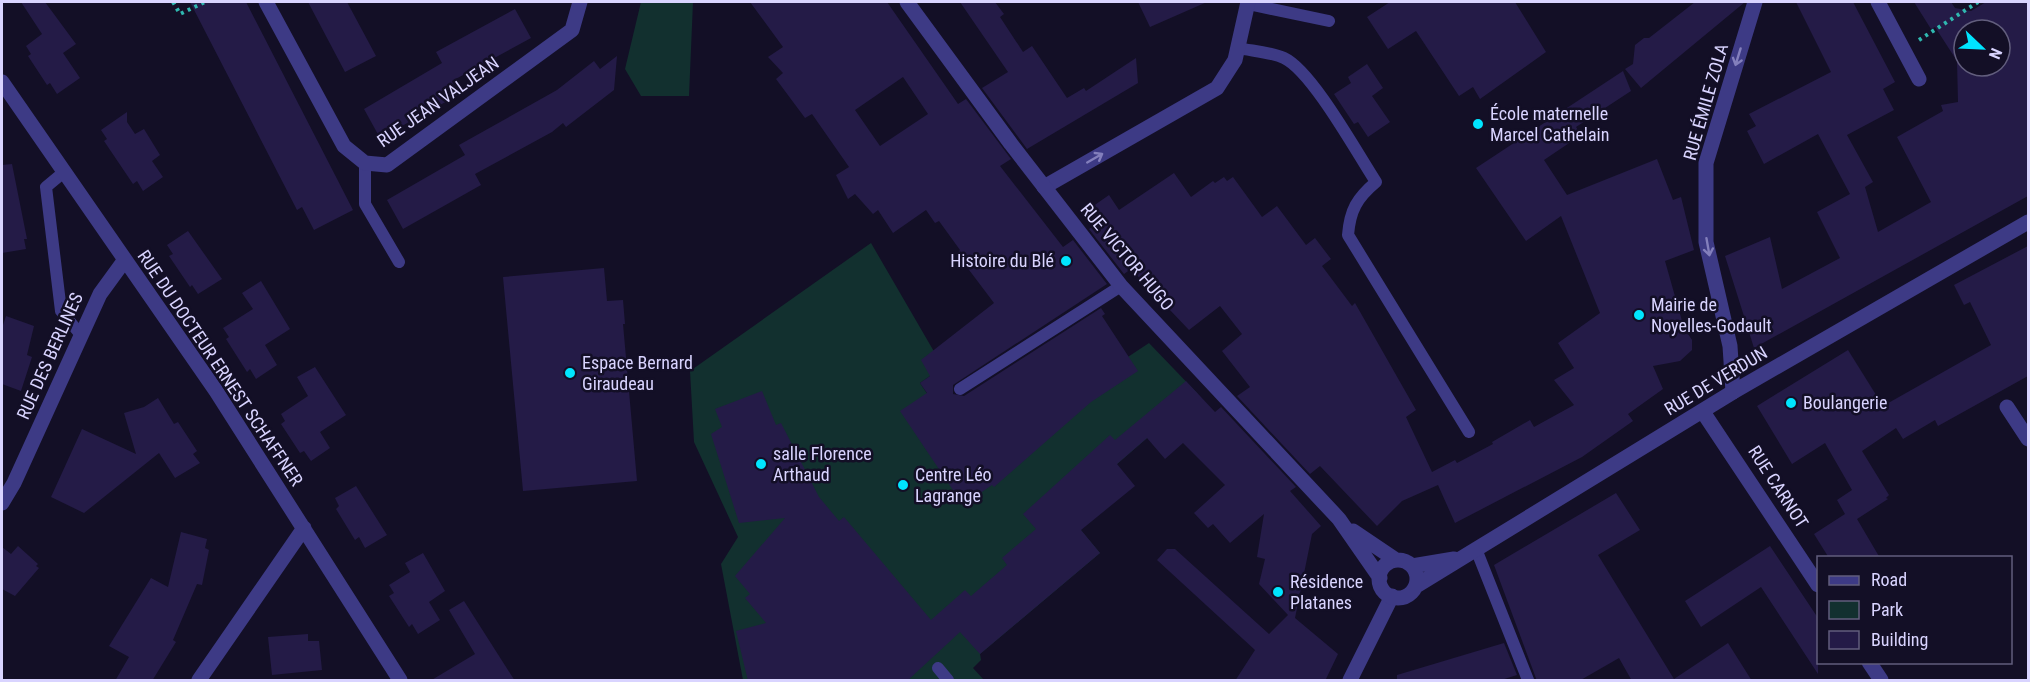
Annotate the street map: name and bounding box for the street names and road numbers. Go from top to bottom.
street label: RUE ÉMILE ZOLA [1679,40,1732,163]
street label: RUE JEAN VALJEAN [373,52,503,151]
street label: RUE VICTOR HUGO [1076,199,1178,315]
street label: RUE DU DOCTEUR ERNEST SCHAFFNER [134,246,308,490]
street label: RUE DES BERLINES [12,289,87,422]
street label: RUE DE VERDUN [1661,342,1771,420]
street label: RUE CARNOT [1744,442,1813,532]

